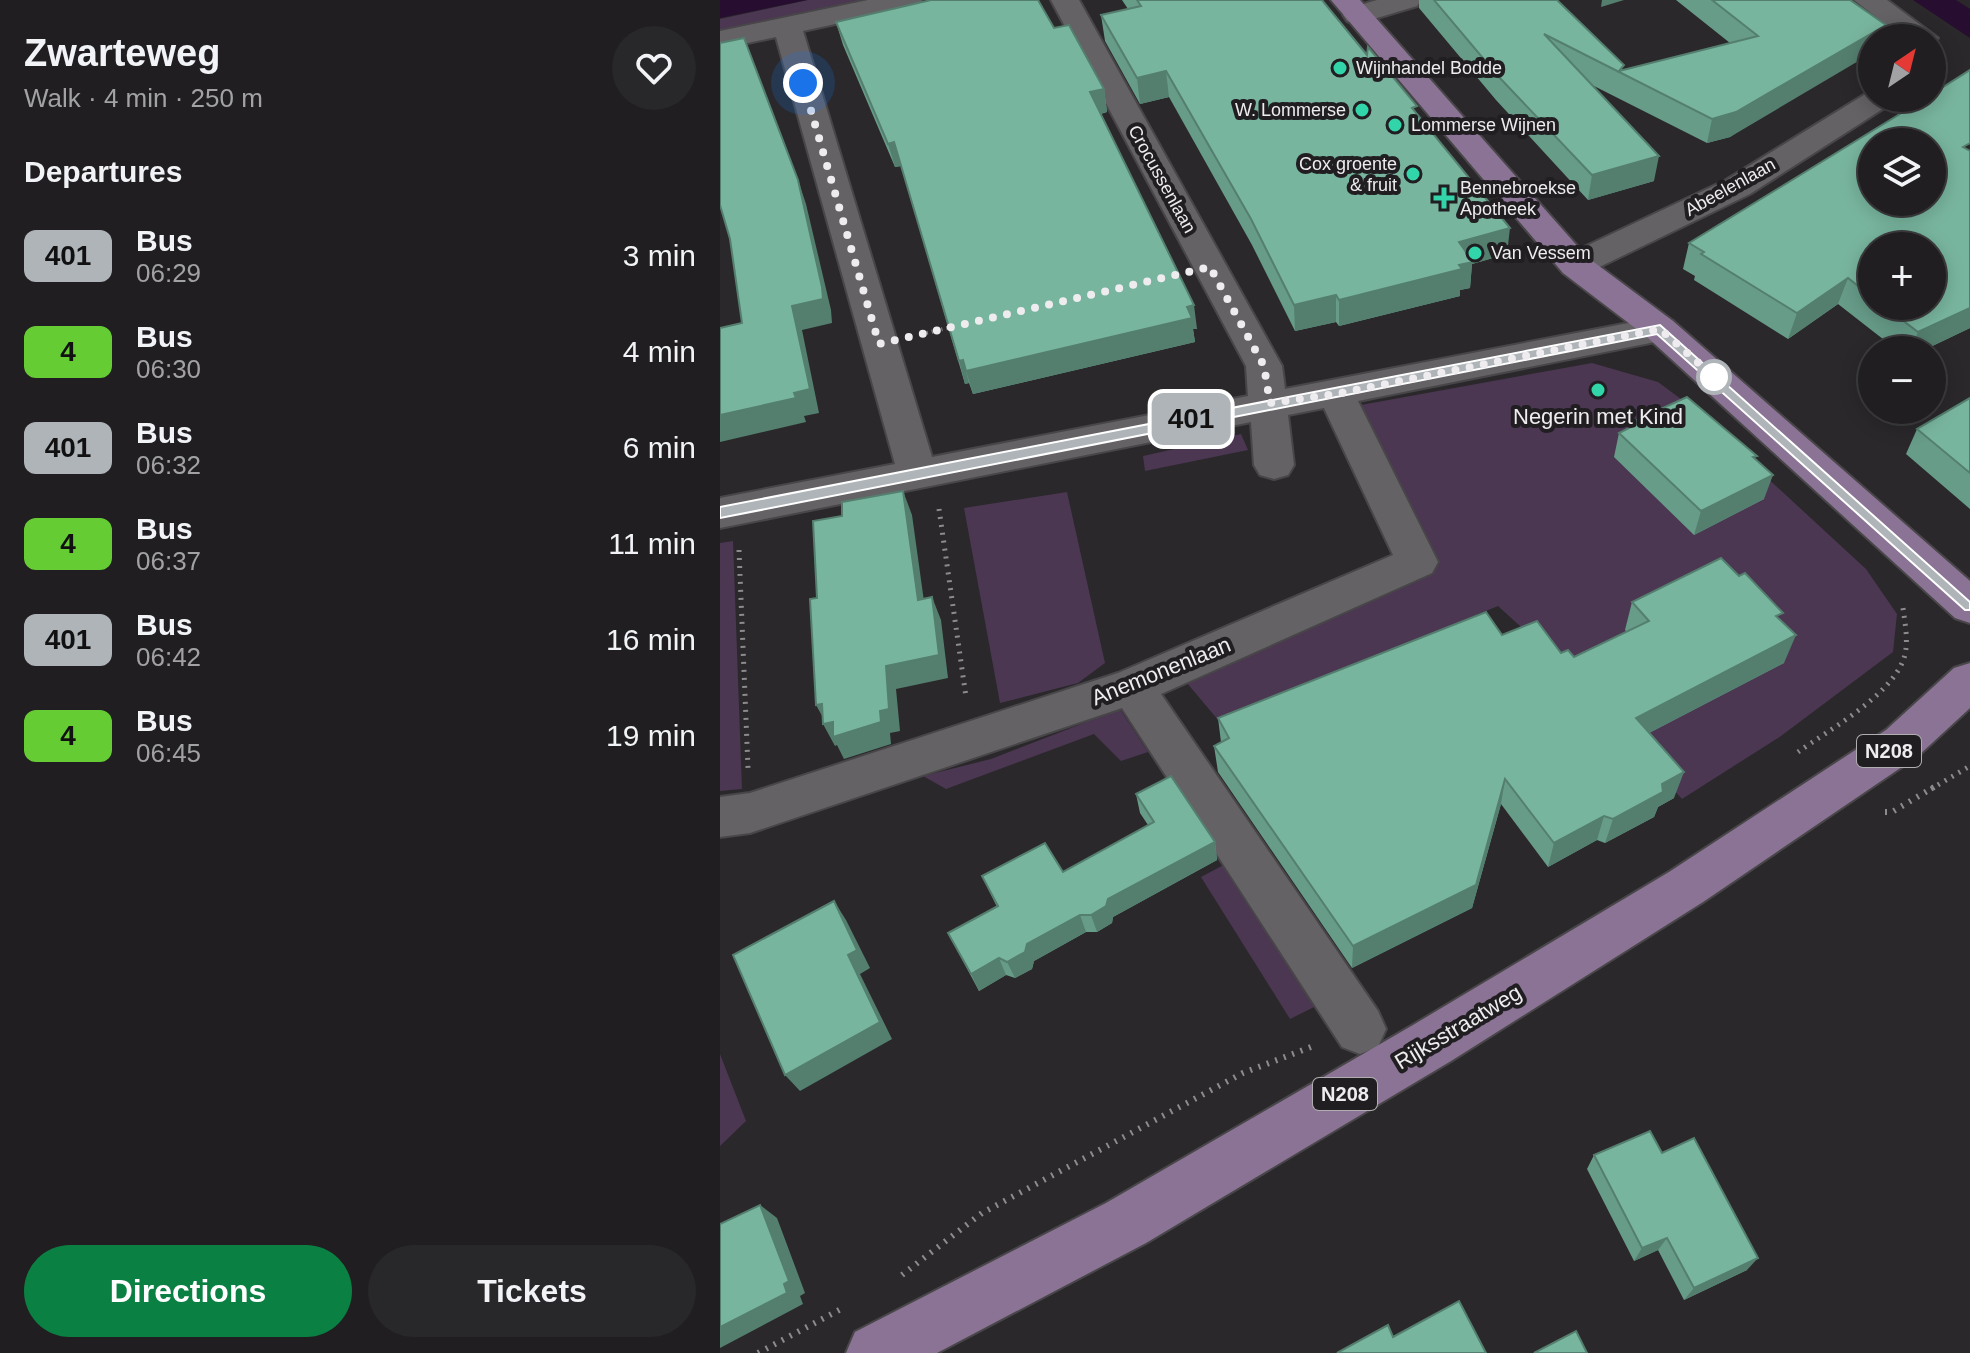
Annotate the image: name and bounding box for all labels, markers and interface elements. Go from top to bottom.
north arrow [1858,24,1946,112]
map controls [1858,24,1946,424]
button: heart [612,26,696,110]
text: Zwarteweg [24,32,220,74]
place label: Wijnhandel Bodde [1356,58,1502,78]
marker: Wijnhandel Bodde [1331,59,1349,77]
your location [783,63,823,103]
text: Walk · 4 min · 250 m [24,83,263,113]
place label: W. Lommerse [1235,100,1346,120]
marker: W. Lommerse [1353,101,1371,119]
place label: Lommerse Wijnen [1411,115,1556,135]
marker: Lommerse Wijnen [1386,116,1404,134]
street label: Crocussenlaan [1124,122,1200,236]
button: layers [1858,128,1946,216]
place label: Cox groente & fruit [1299,154,1397,195]
street label: Abeelenlaan [1681,154,1779,220]
text: Departures [24,155,182,188]
marker: Cox groente & fruit [1404,165,1422,183]
place label: Bennebroekse Apotheek [1460,178,1576,219]
marker: Bennebroekse Apotheek [1435,189,1453,207]
text: Bus [136,224,193,257]
button: + [1858,232,1946,320]
text: 3 min [623,239,696,272]
text: 401 [45,240,91,271]
place label: Van Vessem [1491,243,1591,263]
marker: Van Vessem [1466,244,1484,262]
text: 06:29 [136,258,201,288]
text: Bus [136,320,193,353]
text: 4 min [623,335,696,368]
text: 4 [60,336,76,367]
button: − [1858,336,1946,424]
text: 06:30 [136,354,201,384]
unlabelled marker [1697,360,1731,394]
marker: Negerin met Kind [1589,381,1607,399]
line badge: 401 [1145,393,1237,445]
text: 401 [1168,403,1214,434]
place label: Negerin met Kind [1513,404,1683,429]
text: Bus [136,416,193,449]
text: 6 min [623,431,696,464]
text: 401 [45,432,91,463]
text: 06:32 [136,450,201,480]
text: Bus [136,512,193,545]
text: 11 min [608,527,696,560]
text: 4 [60,528,76,559]
text: 06:37 [136,546,201,576]
text: Bus [136,608,193,641]
text: 16 min [606,623,696,656]
text: 401 [45,624,91,655]
street label: Anemonenlaan [1088,632,1234,710]
text: 06:42 [136,642,201,672]
text: Bus [136,704,193,737]
text: 19 min [606,719,696,752]
text: 4 [60,720,76,751]
road number: N208 [1857,735,1921,767]
text: 06:45 [136,738,201,768]
street label: Rijksstraatweg [1390,979,1526,1075]
road number: N208 [1313,1078,1377,1110]
button: Directions [24,1245,352,1337]
button: Tickets [368,1245,696,1337]

